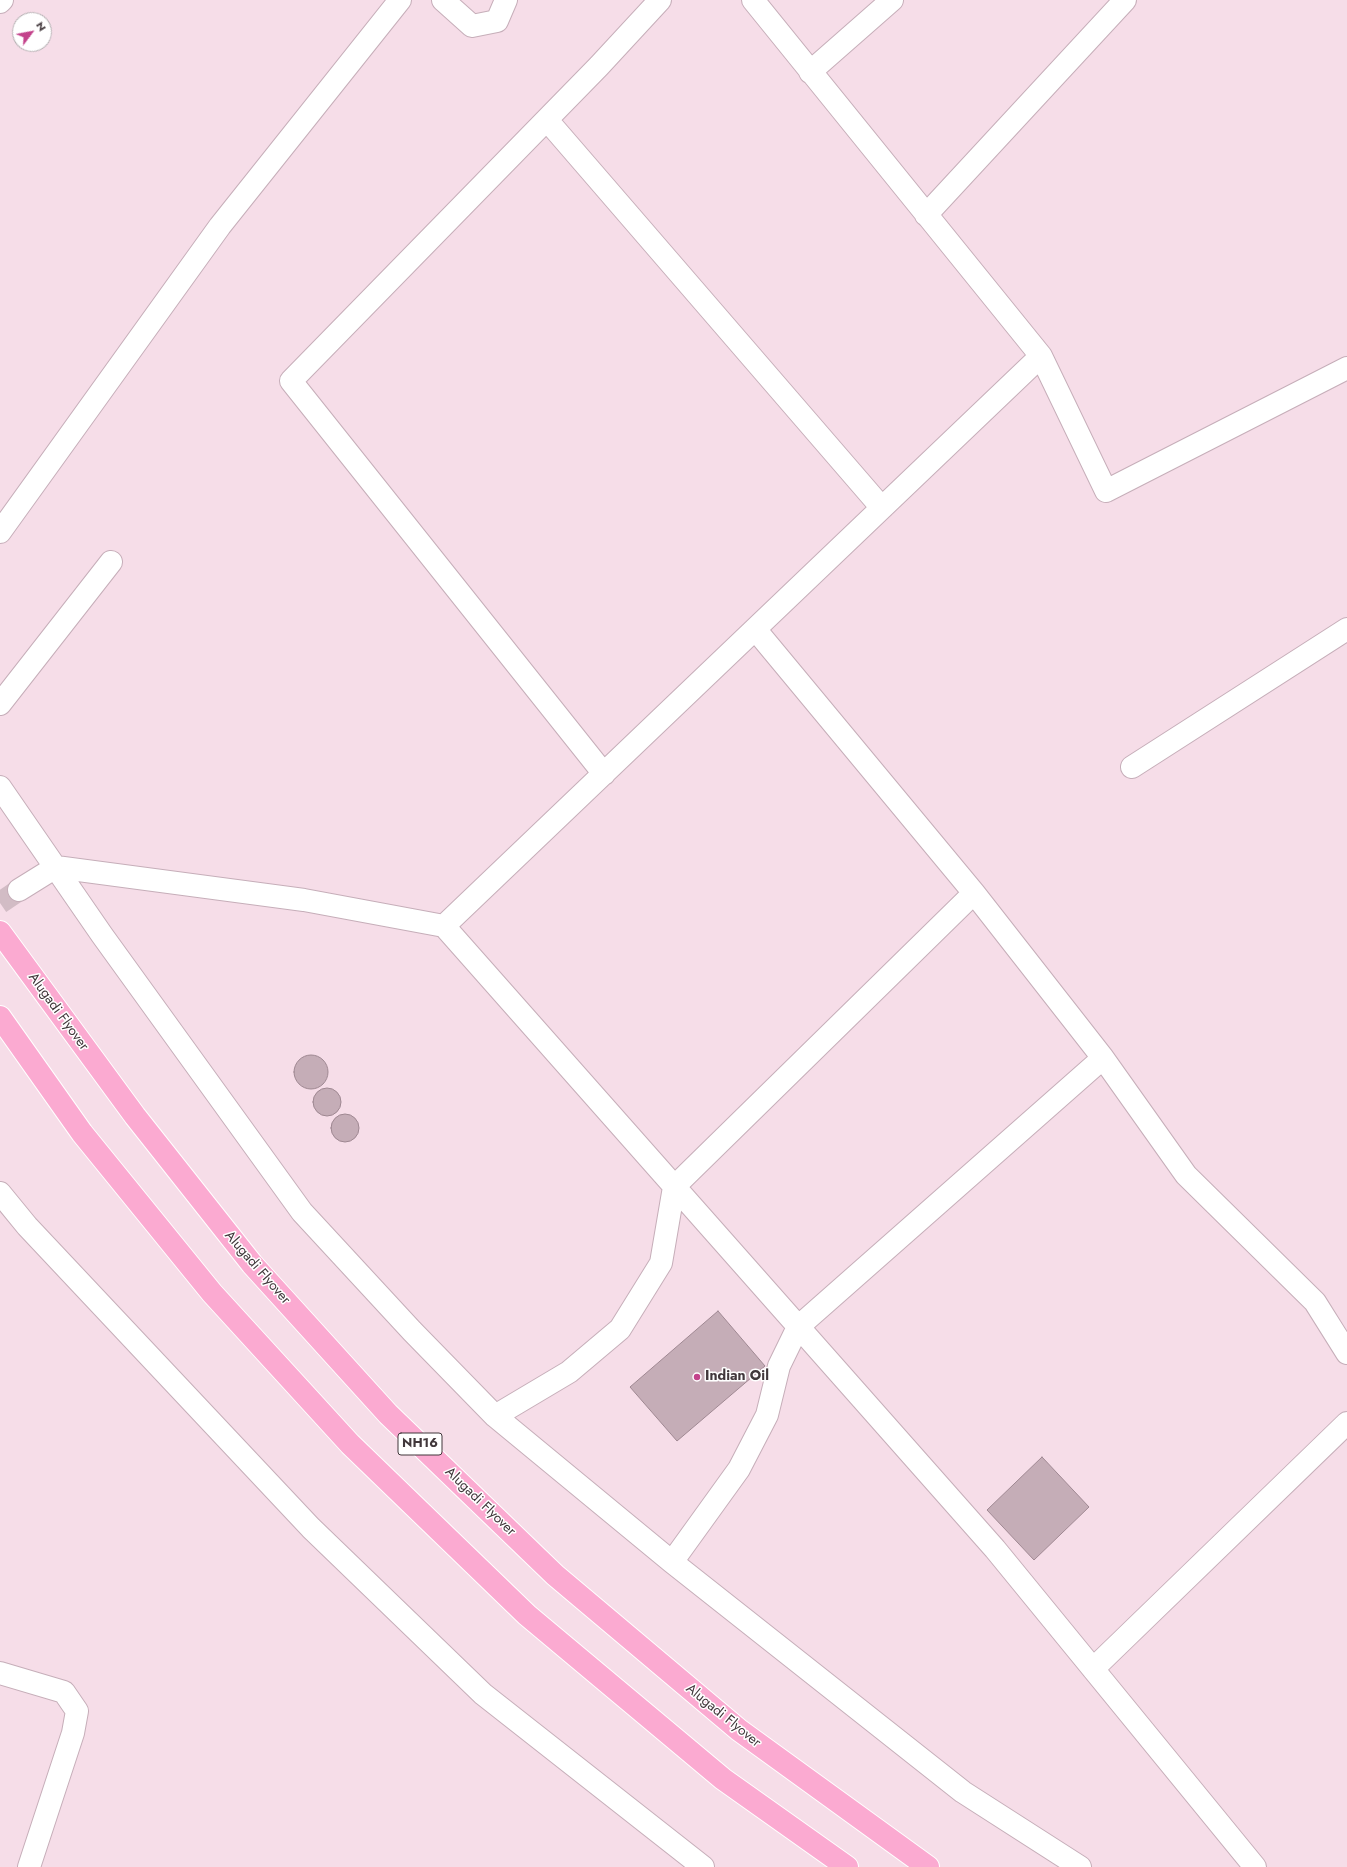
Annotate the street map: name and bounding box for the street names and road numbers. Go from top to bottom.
street label: Alugadi Flyover [24,970,92,1054]
street label: Alugadi Flyover [221,1228,293,1308]
road number: NH16 [398,1433,442,1455]
street label: Alugadi Flyover [441,1464,519,1540]
street label: Alugadi Flyover [682,1681,764,1751]

